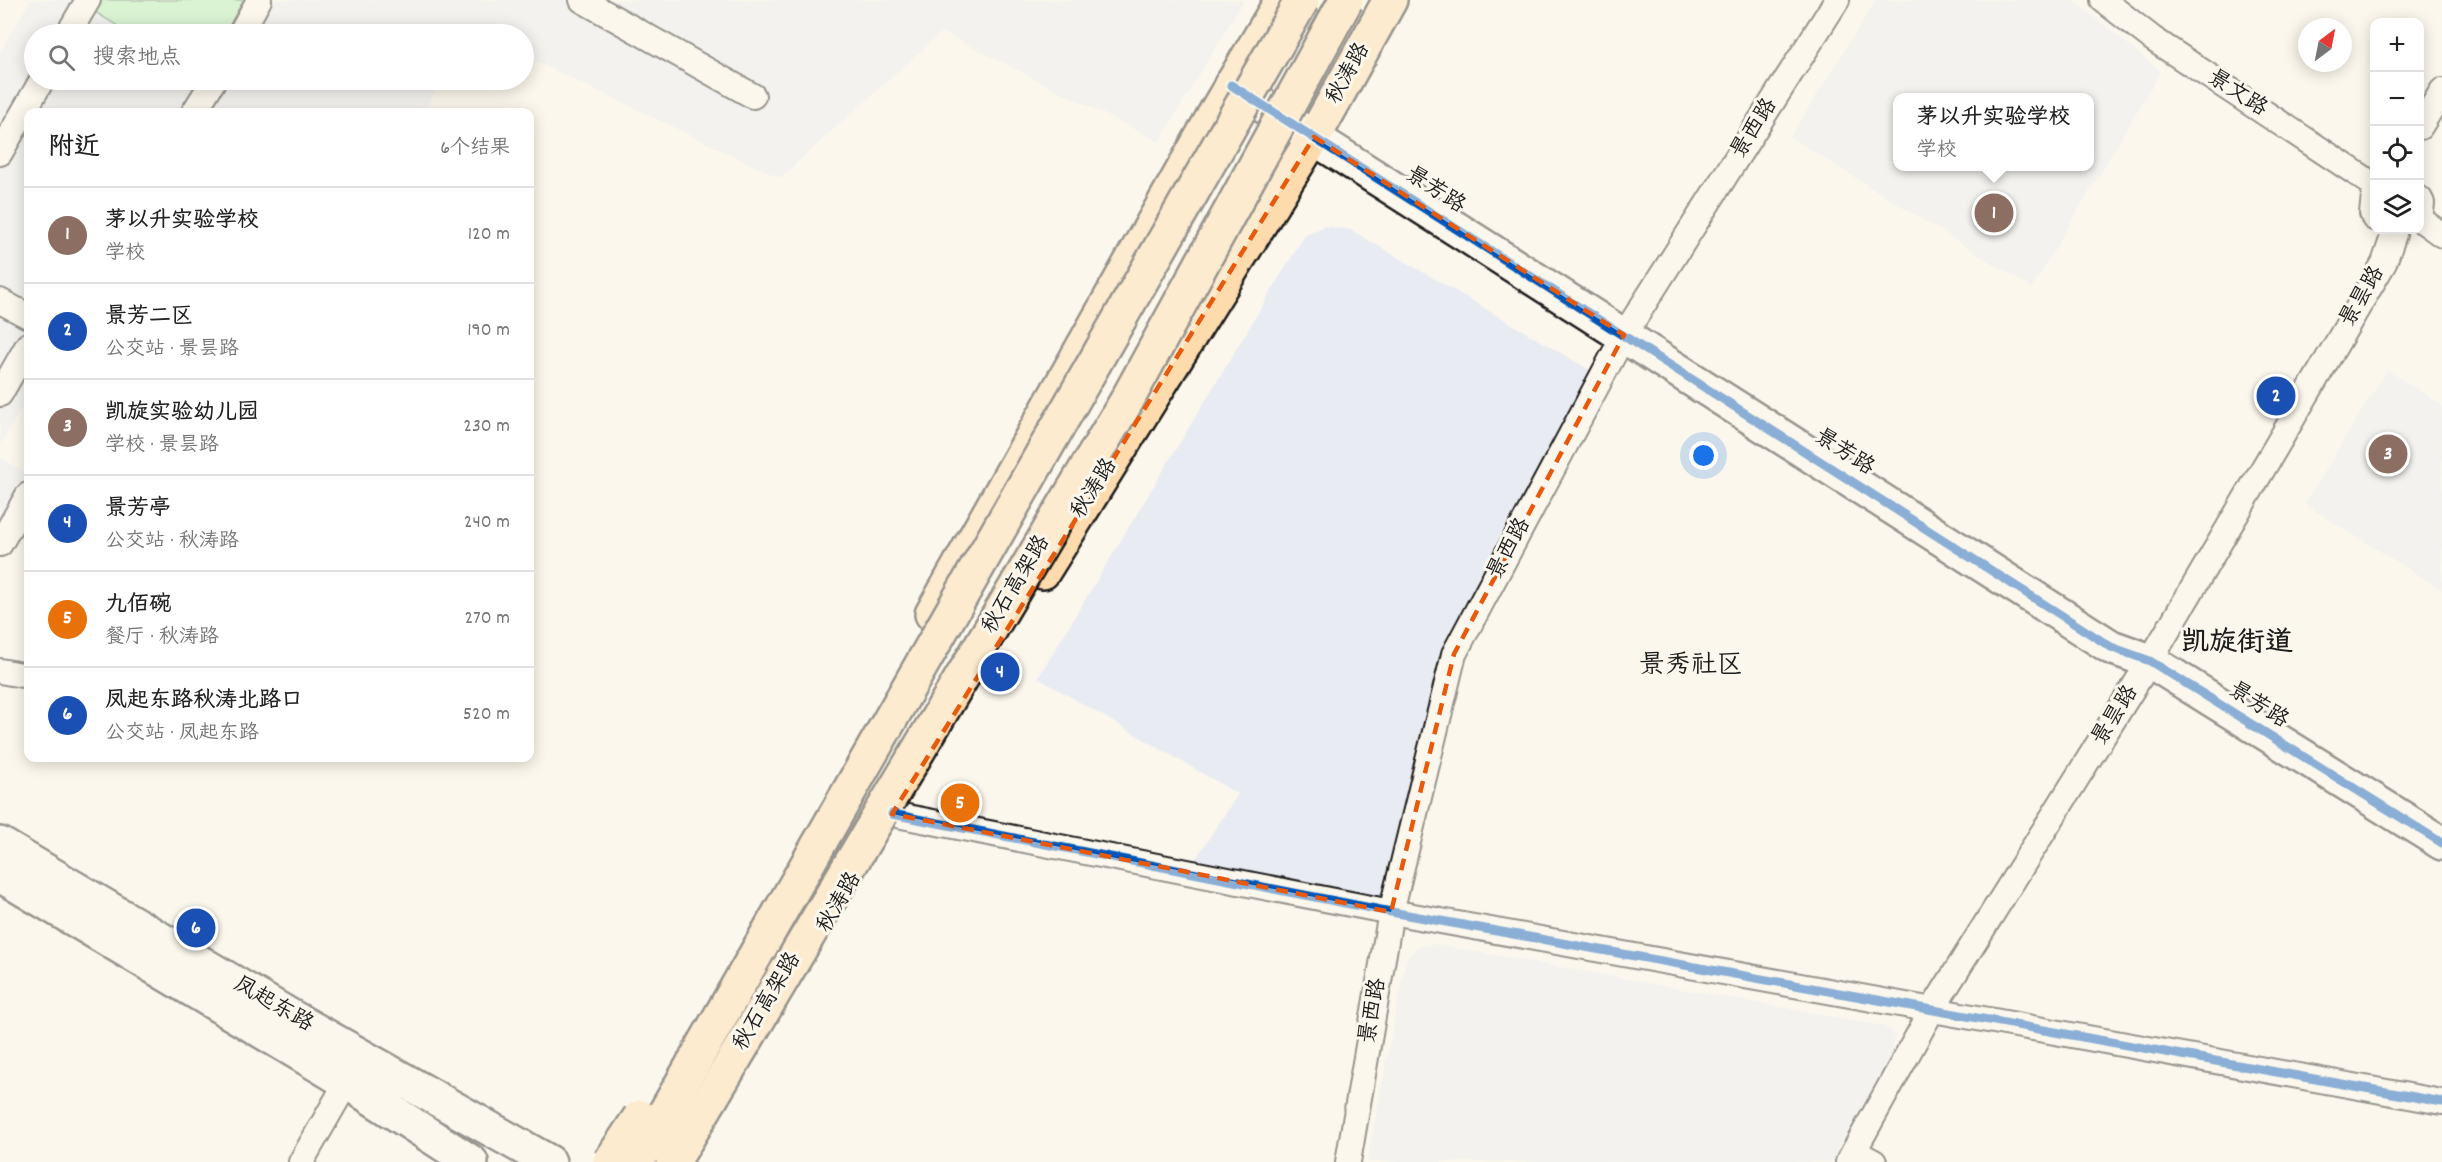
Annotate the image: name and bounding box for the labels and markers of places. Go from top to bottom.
pin: 1 [1974,190,2014,236]
pin: 2 [2256,374,2296,418]
pin: 3 [2368,432,2408,476]
pin: 4 [980,650,1020,694]
pin: 5 [940,780,980,826]
pin: 6 [176,906,216,950]

